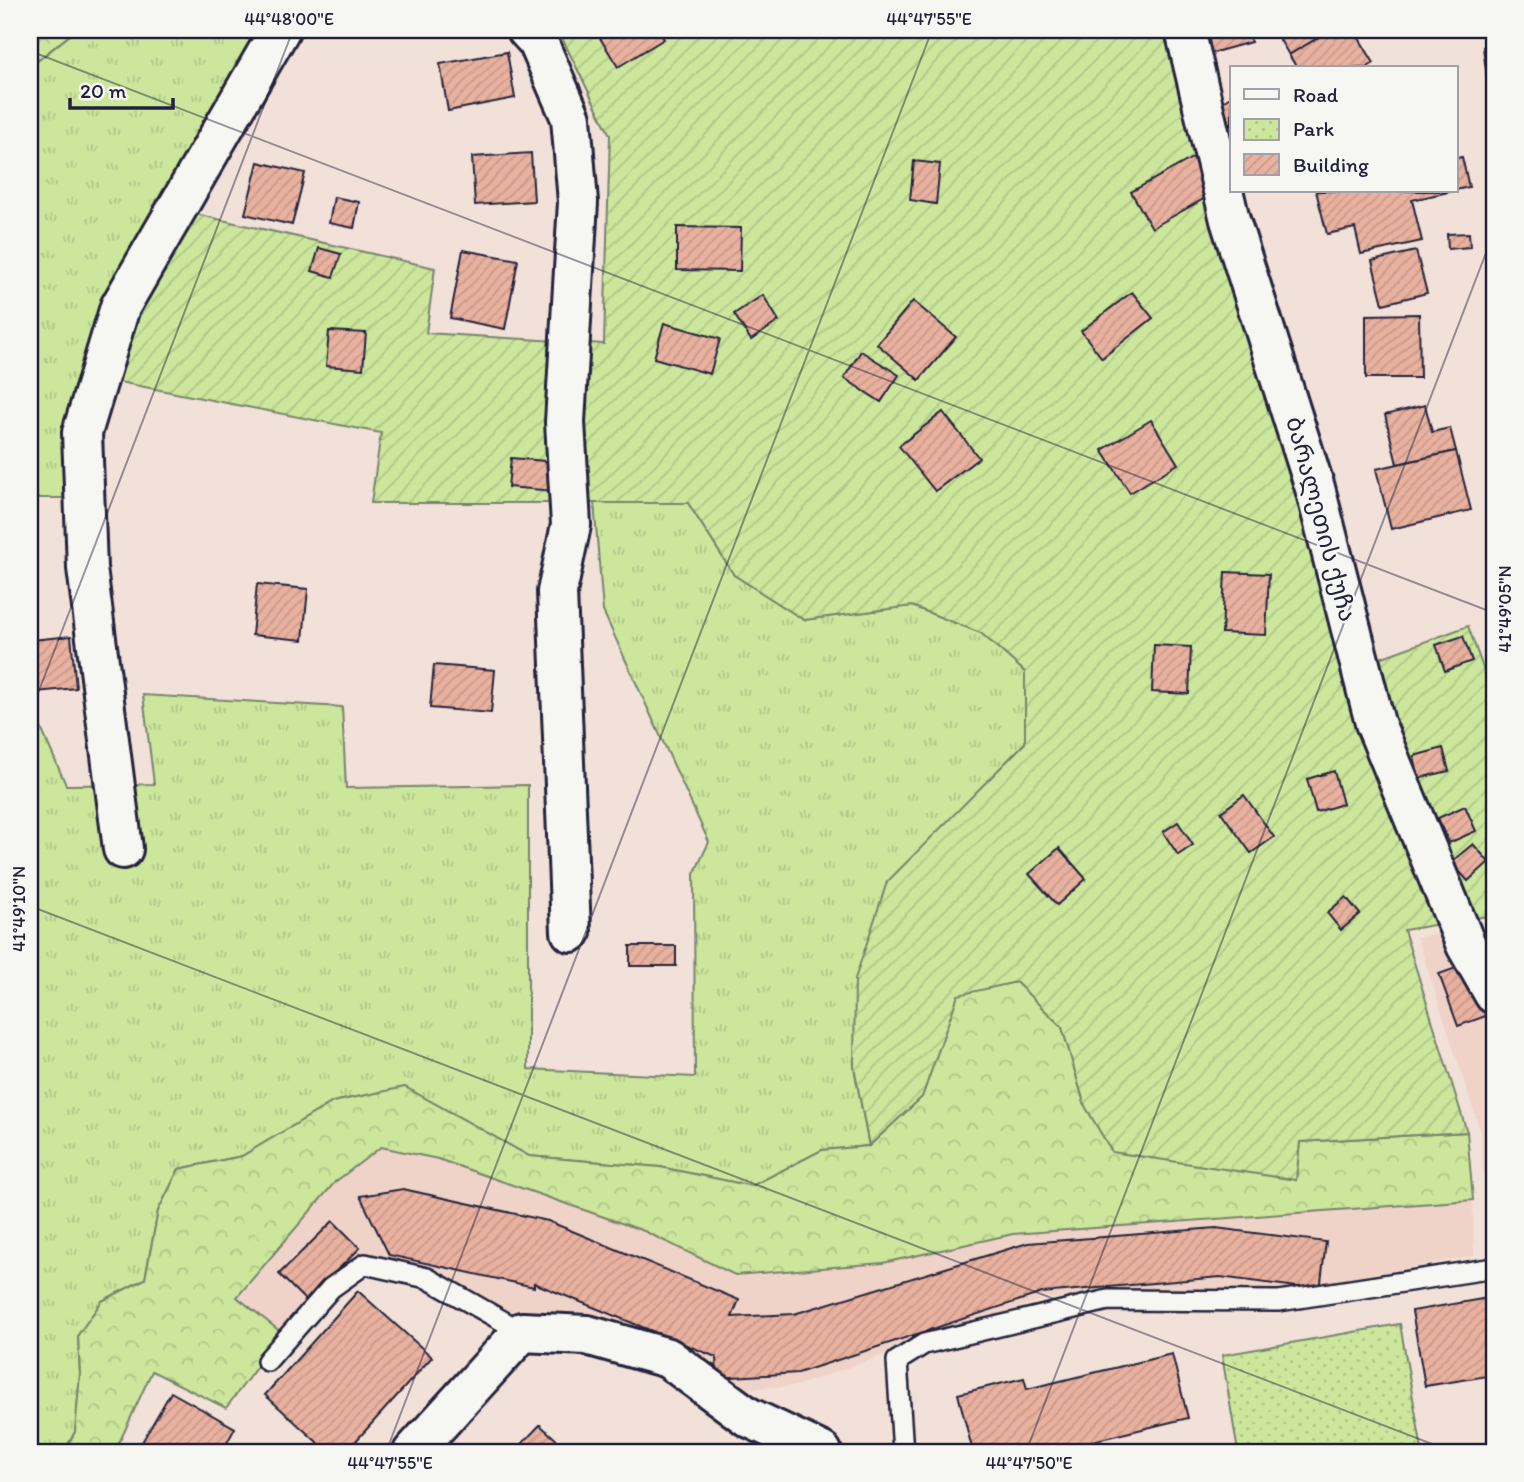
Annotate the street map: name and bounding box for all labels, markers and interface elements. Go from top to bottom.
text: 44°48'00"E [244,8,334,30]
text: 44°47'55"E [886,8,972,30]
scale bar [70,66,173,110]
legend [1230,66,1458,192]
text: 20 m [80,78,127,103]
text: Road [1293,82,1339,107]
text: Park [1293,116,1335,141]
text: Building [1293,152,1369,177]
street label: ბარალეთის ქუჩა [1280,413,1363,625]
text: 41°49'05"N [1494,565,1516,653]
text: 41°49'10"N [8,866,30,952]
text: 44°47'55"E [347,1452,433,1474]
text: 44°47'50"E [985,1452,1073,1474]

